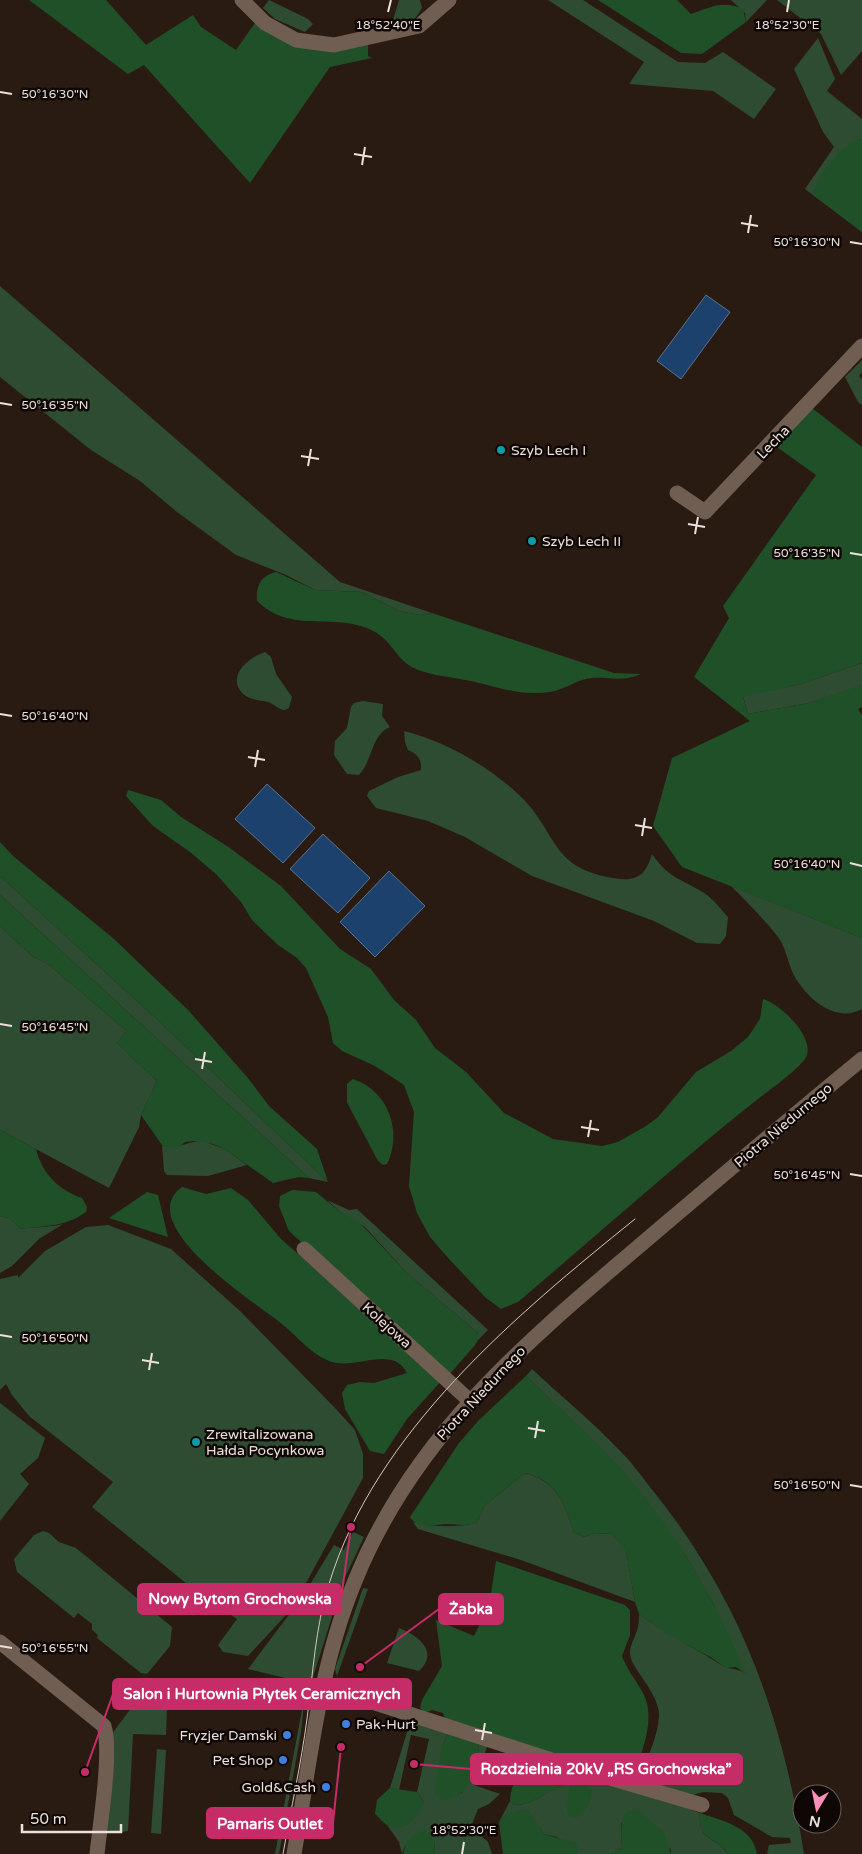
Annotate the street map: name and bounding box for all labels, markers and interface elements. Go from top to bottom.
text: 18°52'40"E [355,18,421,32]
text: 18°52'30"E [754,18,820,32]
text: 50°16'30"N [22,87,89,101]
text: 50°16'30"N [774,235,841,249]
text: 50°16'35"N [22,398,89,412]
street label: Lecha [753,422,793,463]
place label: Szyb Lech I [511,442,586,459]
marker: Szyb Lech I [495,444,507,456]
place label: Szyb Lech II [542,533,621,550]
marker: Szyb Lech II [526,535,538,547]
text: 50°16'35"N [774,546,841,560]
text: 50°16'40"N [22,709,89,723]
text: 50°16'40"N [774,857,841,871]
text: 50°16'45"N [22,1020,89,1034]
street label: Piotra Niedurnego [731,1080,836,1171]
text: 50°16'45"N [774,1168,841,1182]
street label: Kolejowa [359,1299,415,1352]
text: 50°16'50"N [22,1331,89,1345]
street label: Piotra Niedurnego [433,1343,529,1444]
place label: Zrewitalizowana Hałda Pocynkowa [206,1426,324,1459]
marker: Zrewitalizowana Hałda Pocynkowa [190,1436,202,1448]
text: 50°16'50"N [774,1478,841,1492]
callout: Nowy Bytom Grochowska [138,1584,341,1614]
text: Nowy Bytom Grochowska [148,1590,332,1609]
callout: Żabka [439,1594,503,1624]
text: Żabka [449,1600,493,1618]
text: 50°16'55"N [22,1641,89,1655]
callout: Salon i Hurtownia Płytek Ceramicznych [113,1679,411,1709]
text: Salon i Hurtownia Płytek Ceramicznych [123,1685,401,1704]
place label: Pak-Hurt [356,1716,417,1733]
marker: Pak-Hurt [340,1718,352,1730]
place label: Fryzjer Damski [180,1727,277,1744]
marker: Fryzjer Damski [281,1729,293,1741]
place label: Pet Shop [212,1752,273,1769]
marker: Pet Shop [277,1754,289,1766]
callout: Rozdzielnia 20kV „RS Grochowska” [471,1754,742,1784]
text: Rozdzielnia 20kV „RS Grochowska” [481,1760,731,1778]
place label: Gold&Cash [242,1779,316,1796]
marker: Gold&Cash [320,1781,332,1793]
north arrow [792,1784,842,1834]
scale bar [22,1802,121,1834]
callout: Pamaris Outlet [207,1808,333,1838]
text: 50 m [30,1810,67,1828]
text: N [808,1812,822,1831]
text: Pamaris Outlet [217,1815,323,1833]
text: 18°52'30"E [431,1823,497,1837]

